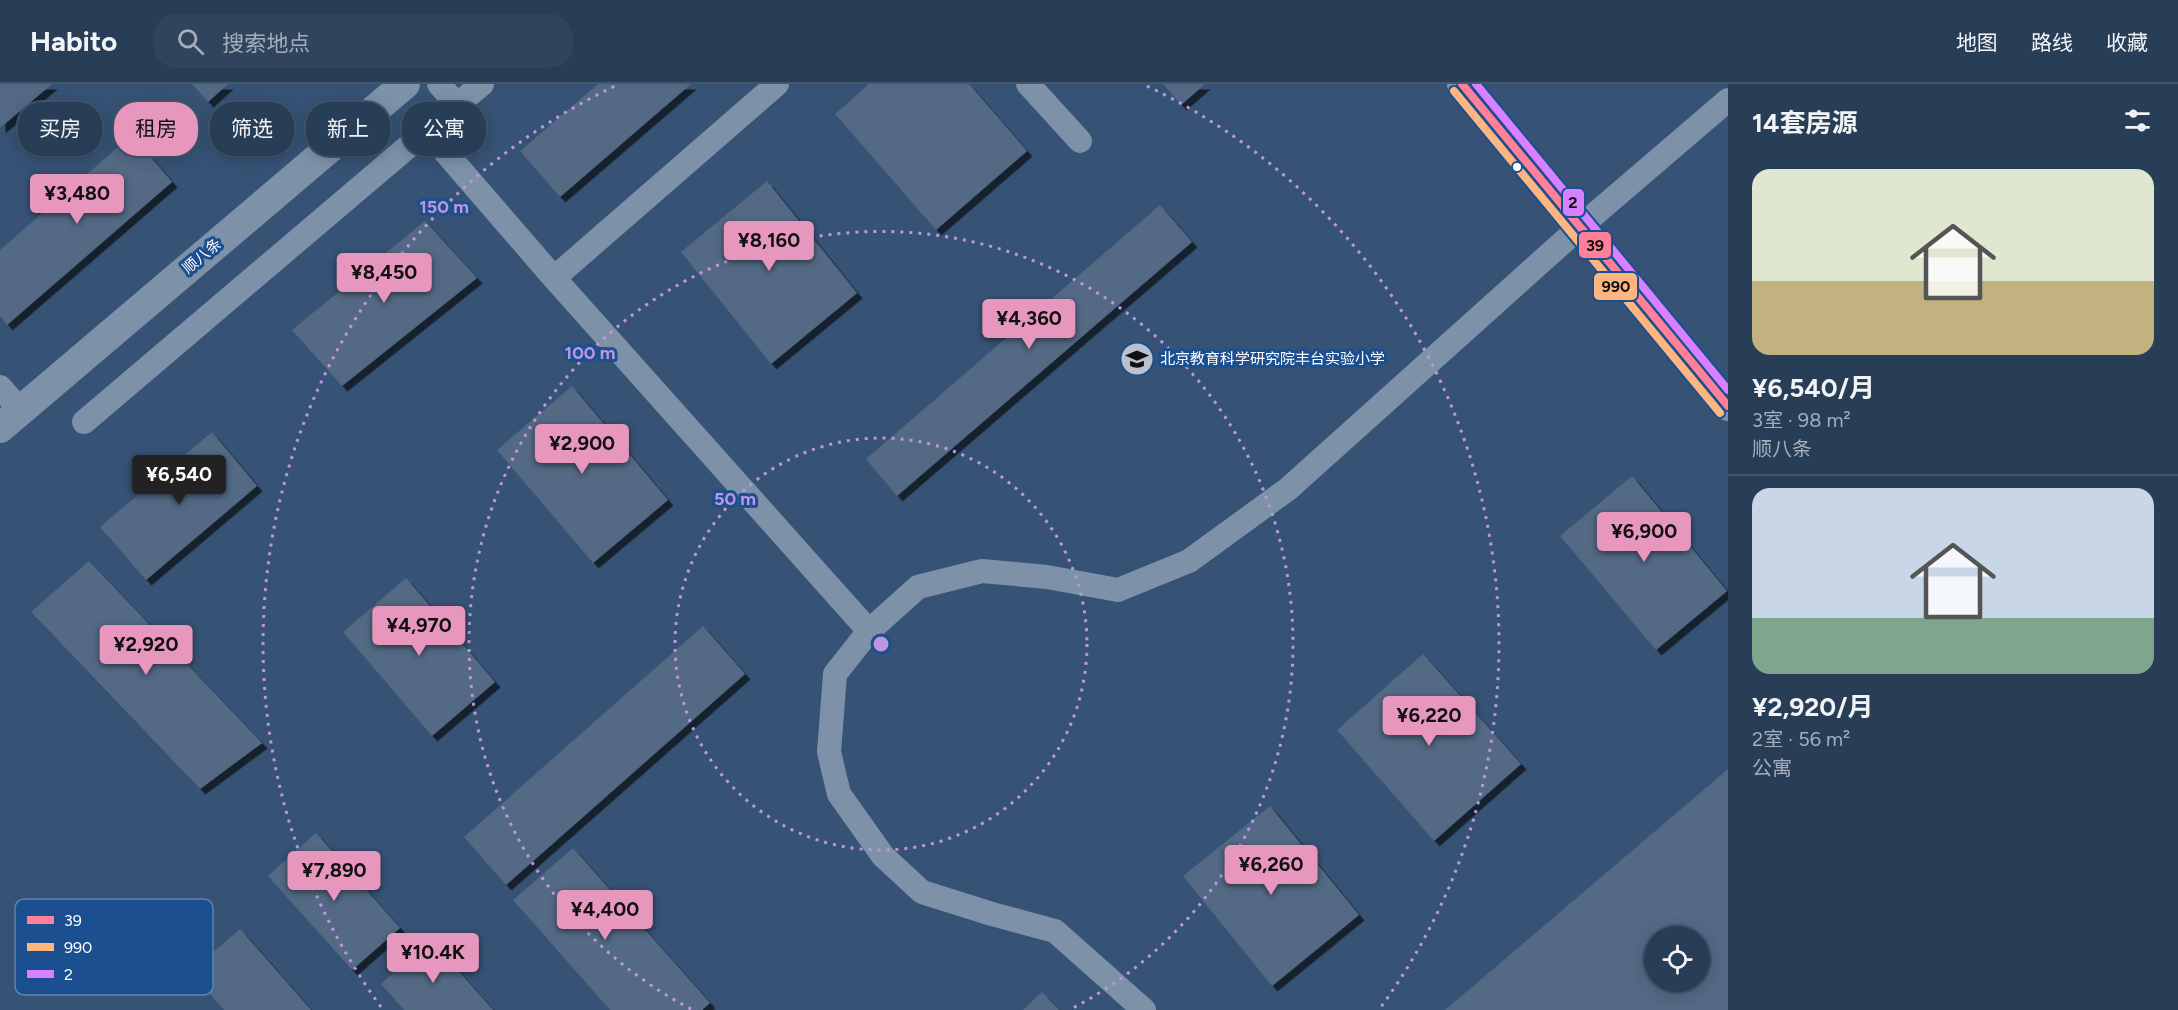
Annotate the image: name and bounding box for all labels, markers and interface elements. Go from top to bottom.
search box [153,14,573,68]
text: Habito [30,24,117,58]
icon: search [174,25,207,58]
text: 搜索地点 [222,30,310,57]
text: 地图 [1956,30,1998,55]
text: 路线 [2031,30,2073,55]
text: 收藏 [2106,30,2148,55]
chip: 买房 [18,102,102,156]
chip: 租房 [114,102,198,156]
chip: 筛选 [210,102,294,156]
chip: 新上 [306,102,390,156]
chip: 公寓 [402,102,486,156]
icon: filters [2121,104,2154,137]
text: 14套房源 [1752,107,1857,139]
unlabelled marker [1511,161,1523,173]
pin: ¥3,480 [28,174,126,225]
text: ¥3,480 [44,181,110,205]
line badge: 2 [1562,188,1585,217]
text: 2 [1568,193,1578,212]
text: 150 m [419,196,469,218]
icon: home [1899,208,2007,316]
pin: ¥8,160 [720,221,818,272]
text: ¥8,160 [738,228,800,252]
line badge: 39 [1578,231,1612,259]
street label: 顺八条 [179,235,225,277]
text: 39 [1586,236,1604,255]
pin: ¥8,450 [335,253,433,304]
text: ¥8,450 [351,260,417,284]
line badge: 990 [1593,272,1638,301]
text: 990 [1602,277,1630,296]
pin: ¥4,360 [980,299,1078,350]
text: ¥4,360 [996,306,1062,330]
school or university icon: 北京教育科学研究院丰台实验小学 [1119,341,1155,377]
text: 100 m [565,342,615,364]
place label: 北京教育科学研究院丰台实验小学 [1160,350,1385,368]
text: ¥6,540/月 [1752,372,1875,404]
text: 3室 · 98 m² [1752,408,1851,432]
pin: ¥2,900 [533,424,631,475]
text: ¥2,900 [549,431,615,455]
text: 顺八条 [1752,437,1812,461]
pin: ¥6,540 [130,455,228,506]
text: ¥6,540 [146,462,212,486]
text: 50 m [714,488,756,510]
pin: ¥6,900 [1595,512,1693,563]
text: ¥6,900 [1611,519,1677,543]
icon: home [1899,527,2007,635]
pin: ¥4,970 [370,606,468,657]
text: ¥4,970 [386,613,452,637]
pin: ¥2,920 [97,625,195,676]
text: ¥2,920 [114,632,178,656]
centre of rings [871,634,891,654]
text: ¥2,920/月 [1752,691,1873,723]
pin: ¥6,220 [1380,696,1478,747]
text: ¥6,220 [1397,703,1461,727]
text: 2室 · 56 m² [1752,727,1850,751]
text: 公寓 [1752,756,1792,780]
pin: ¥6,260 [1222,845,1320,896]
pin: ¥7,890 [285,851,383,902]
text: ¥6,260 [1239,852,1303,876]
text: ¥7,890 [302,858,366,882]
pin: ¥4,400 [556,890,654,941]
text: ¥4,400 [571,897,639,921]
legend [15,899,213,995]
text: 39 [64,911,82,930]
map controls [1644,926,1710,992]
button: locate [1644,926,1710,992]
pin: ¥10.4K [384,933,482,984]
text: 990 [64,938,92,957]
text: ¥10.4K [401,940,465,964]
text: 2 [64,965,73,984]

